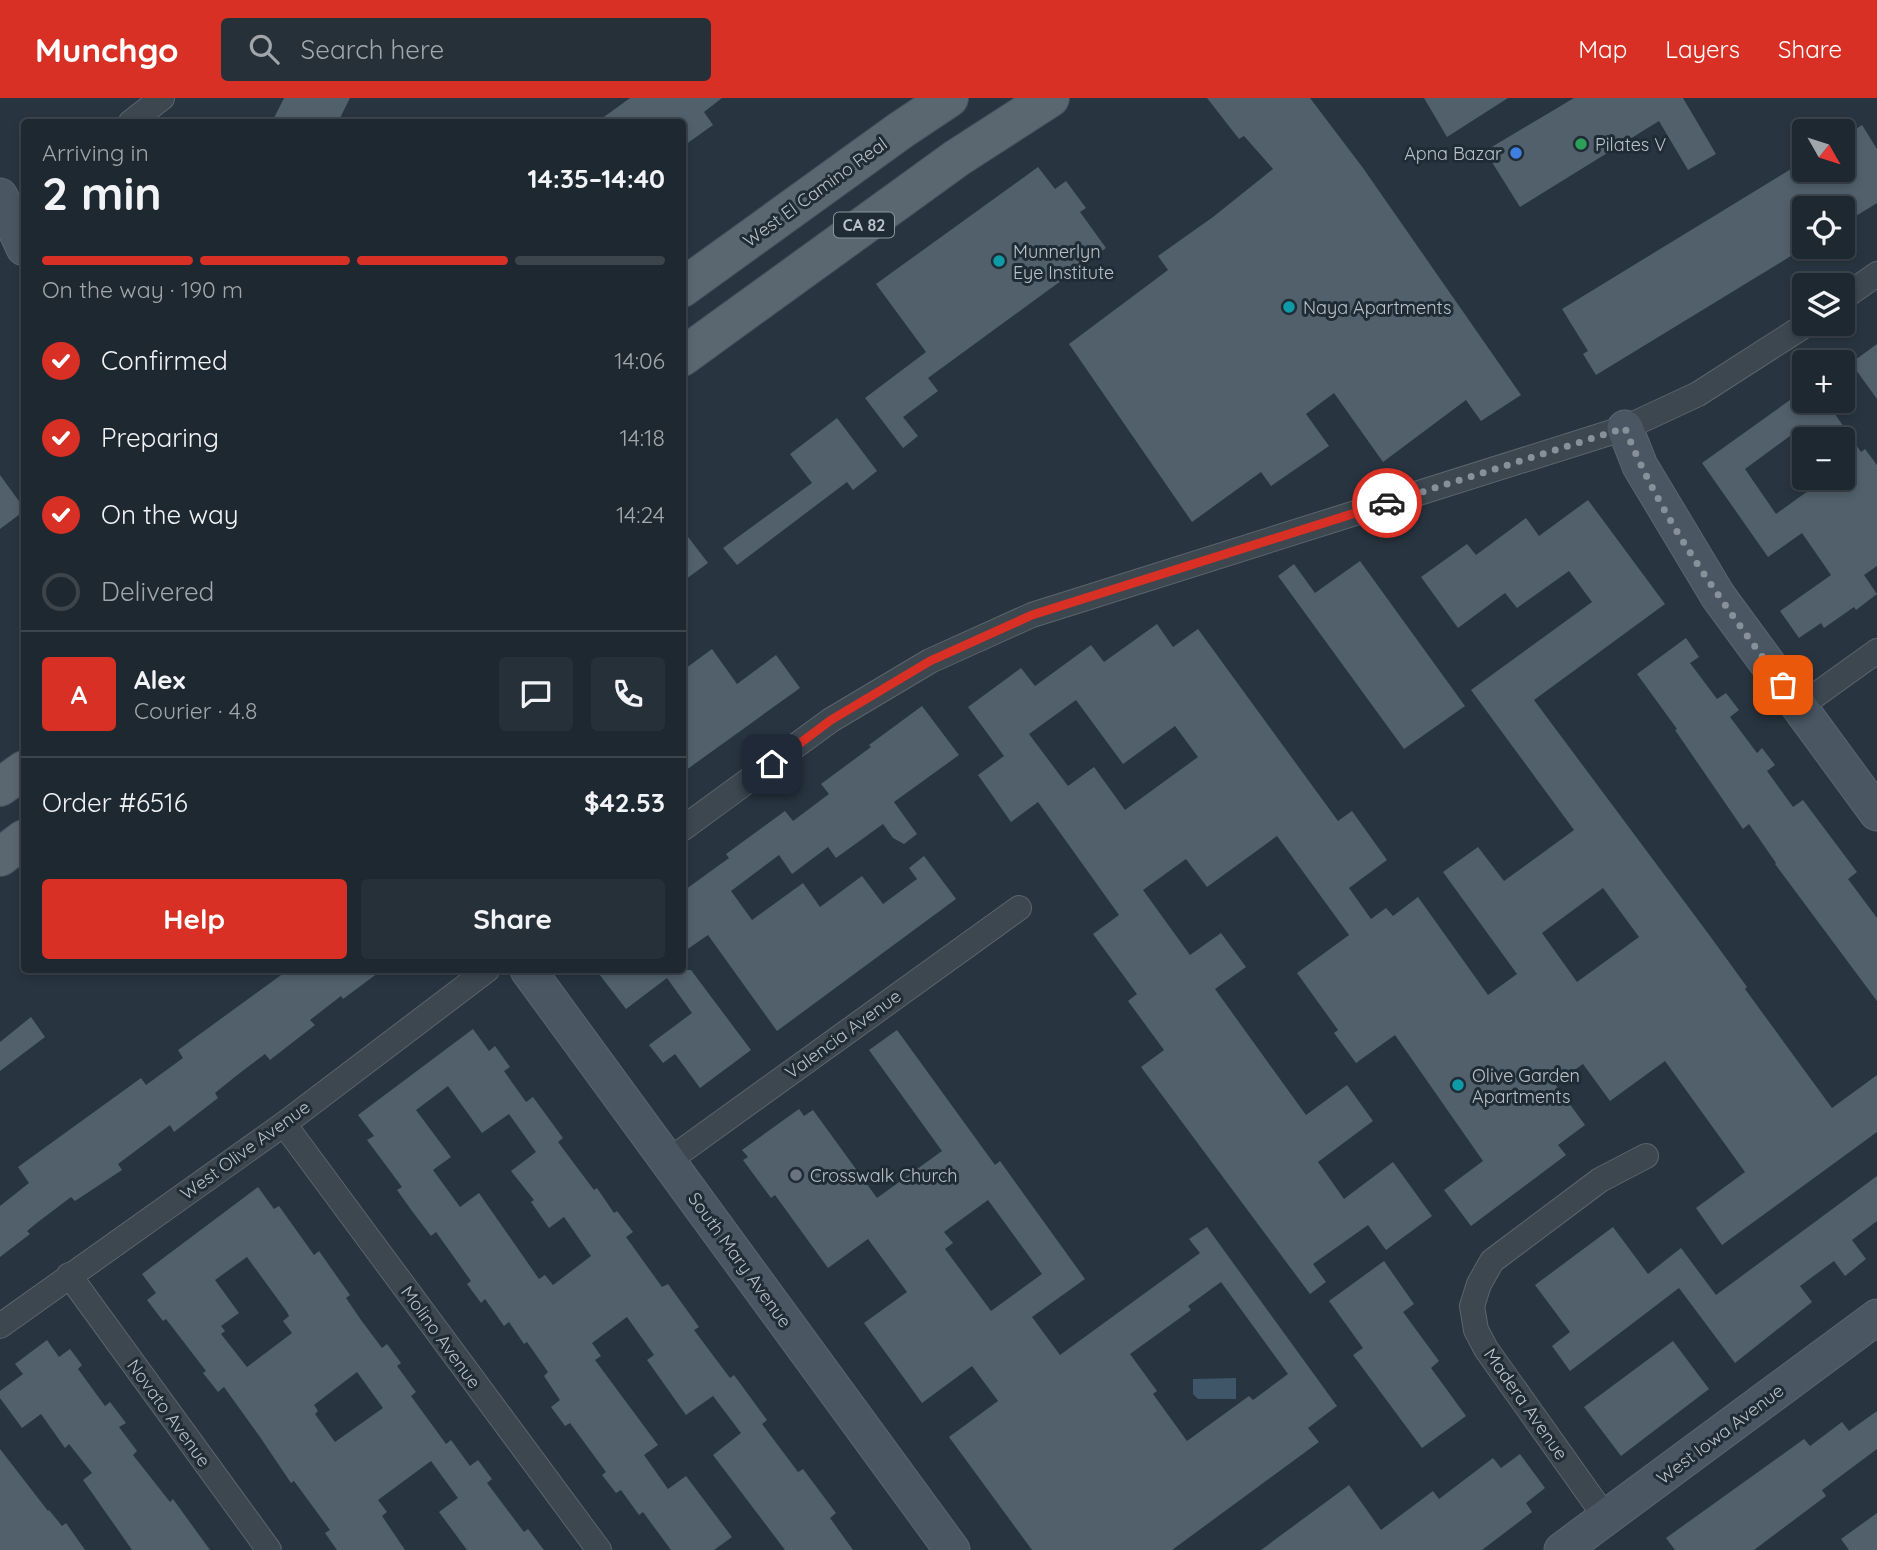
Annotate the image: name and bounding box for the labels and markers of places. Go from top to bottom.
place label: Pilates V [1595,133,1666,156]
marker: Pilates V [1573,136,1589,152]
place label: Apna Bazar [1404,142,1502,165]
marker: Apna Bazar [1508,145,1524,161]
place label: Munnerlyn Eye Institute [1013,240,1114,284]
marker: Munnerlyn Eye Institute [991,253,1007,269]
place label: Naya Apartments [1303,296,1451,319]
marker: Naya Apartments [1281,299,1297,315]
pin [1753,655,1813,715]
pin [742,734,802,794]
place label: Olive Garden Apartments [1472,1064,1580,1108]
marker: Olive Garden Apartments [1450,1077,1466,1093]
place label: Crosswalk Church [810,1164,958,1187]
marker: Crosswalk Church [788,1167,804,1183]

